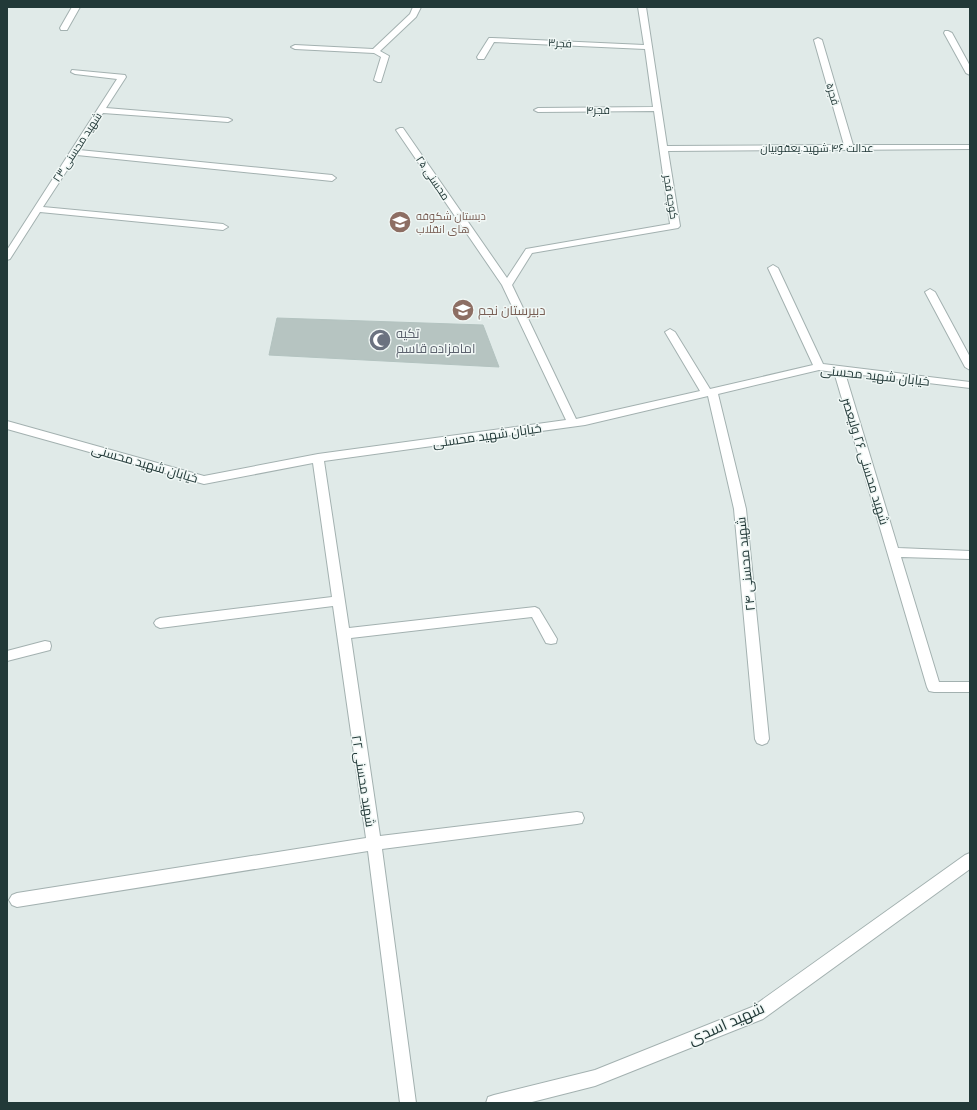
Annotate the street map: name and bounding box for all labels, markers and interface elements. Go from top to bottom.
street label: فجر۳ [548,35,572,51]
street label: فجر۵ [823,81,843,107]
street label: فجر۴ [586,103,610,117]
street label: شهید محسنی ۲۳ [49,110,105,184]
street label: عدالت ۴۶ شهید یعقوبیان [760,141,874,155]
street label: محسنی ۲۵ [413,153,453,203]
street label: کوچه فجر [660,173,681,220]
school or university icon: دبستان شکوفه های انقلاب [387,209,413,235]
place label: دبستان شکوفه های انقلاب [416,209,486,236]
school or university icon: دبیرستان نجم [450,297,476,323]
place label: دبیرستان نجم [478,302,545,320]
place label: تکیه امامزاده قاسم [396,325,475,358]
mosque icon: تکیه امامزاده قاسم [367,327,393,353]
street label: خیابان شهید محسنی [819,361,930,390]
street label: شهید محسنی ۲۶ ولیعصر [838,394,893,527]
street label: خیابان شهید محسنی [432,419,543,452]
street label: خیابان شهید محسنی [90,440,200,487]
street label: شهید محسنی ۲۴ [732,516,759,612]
street label: شهید محسنی ۲۲ [348,734,379,828]
street label: شهید اسدی [685,997,768,1050]

